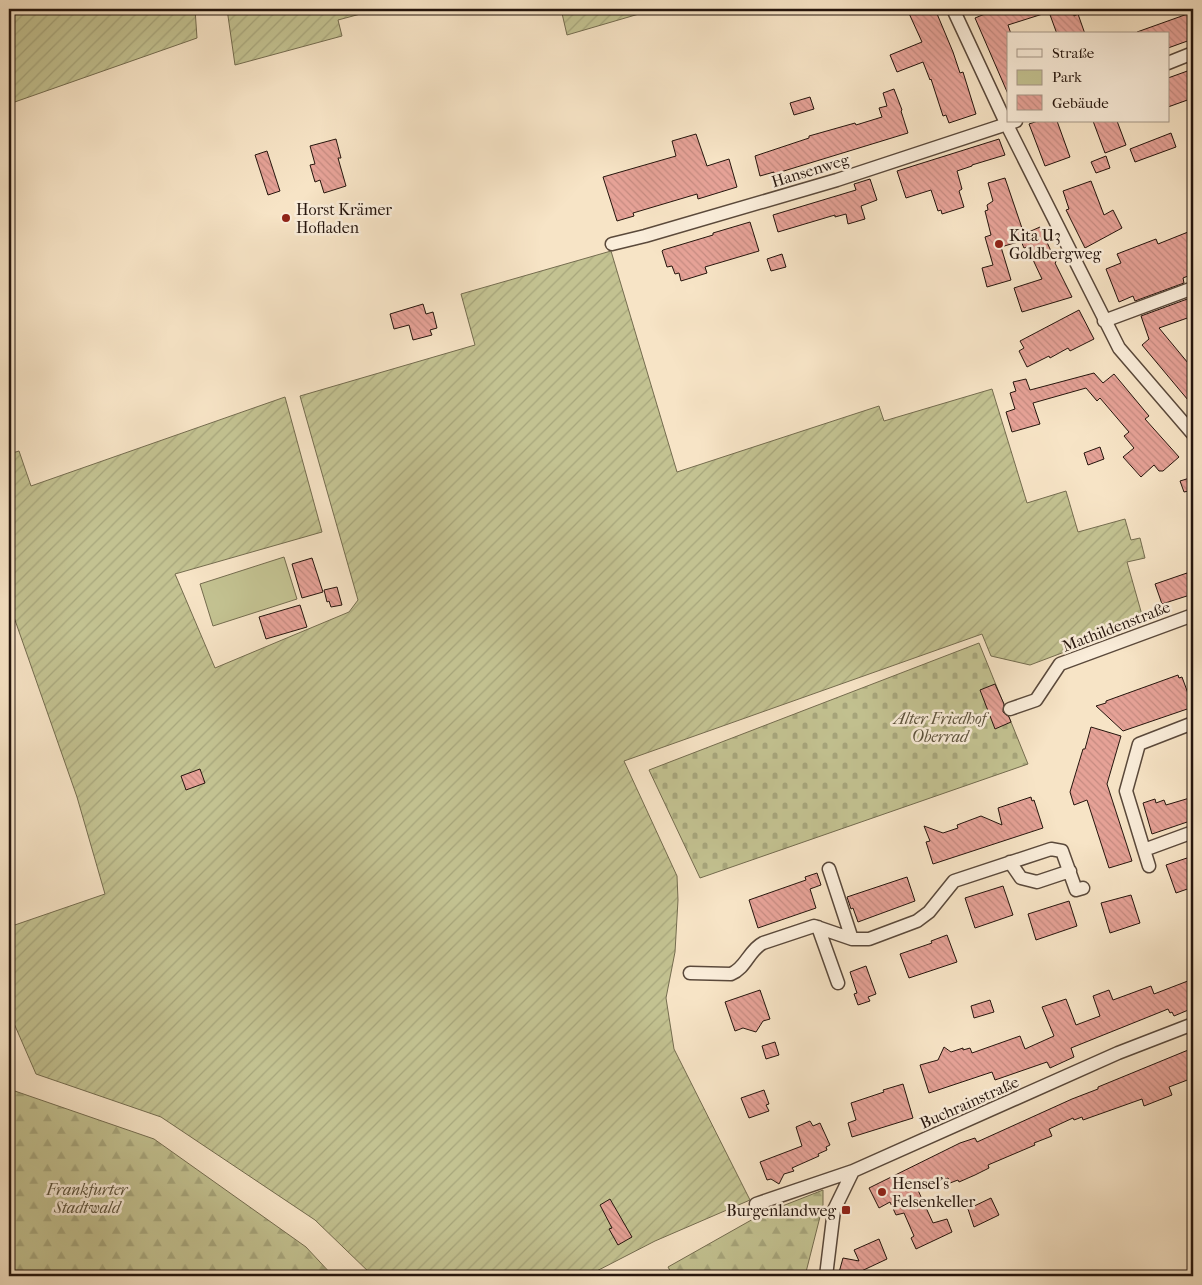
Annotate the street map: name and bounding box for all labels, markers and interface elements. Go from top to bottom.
legend [1007,32,1170,122]
text: Straße [1052,44,1095,62]
text: Park [1052,68,1082,86]
text: Gebäude [1052,94,1109,112]
street label: Hansenweg [769,150,852,191]
place label: Horst Krämer Hofladen [296,200,392,237]
marker: Horst Krämer Hofladen [280,212,292,224]
place label: Kita U3 Goldbergweg [1009,226,1102,263]
marker: Kita U3 Goldbergweg [993,238,1005,250]
street label: Mathildenstraße [1059,597,1173,656]
park label: Alter Friedhof Oberrad [892,709,990,746]
street label: Buchrainstraße [917,1072,1022,1133]
place label: Hensel's Felsenkeller [892,1174,975,1211]
park label: Frankfurter Stadtwald [45,1180,129,1217]
marker: Hensel's Felsenkeller [876,1186,888,1198]
place label: Burgenlandweg [726,1201,836,1220]
marker: Burgenlandweg [840,1204,852,1216]

